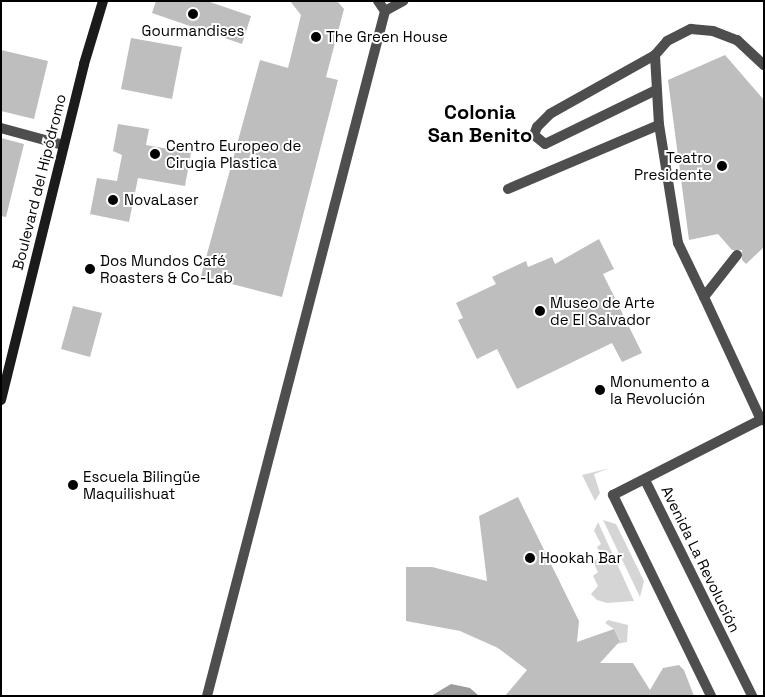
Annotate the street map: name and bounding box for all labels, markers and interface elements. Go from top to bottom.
marker: Gourmandises [187,8,199,20]
place label: Gourmandises [142,22,244,40]
place label: The Green House [326,28,448,46]
marker: The Green House [310,31,322,43]
street label: Boulevard del Hipódromo [8,92,70,272]
district label: Colonia San Benito [428,100,532,147]
place label: Centro Europeo de Cirugia Plastica [166,136,301,171]
marker: Centro Europeo de Cirugia Plastica [148,147,162,161]
place label: Teatro Presidente [634,148,712,183]
marker: Teatro Presidente [716,160,728,172]
place label: NovaLaser [124,191,199,209]
marker: NovaLaser [106,193,120,207]
place label: Dos Mundos Café Roasters & Co-Lab [100,251,233,286]
marker: Dos Mundos Café Roasters & Co-Lab [84,263,96,275]
place label: Museo de Arte de El Salvador [550,293,655,328]
marker: Museo de Arte de El Salvador [534,305,546,317]
place label: Monumento a la Revolución [610,372,710,407]
marker: Monumento a la Revolución [594,384,606,396]
place label: Escuela Bilingüe Maquilishuat [83,467,200,502]
marker: Escuela Bilingüe Maquilishuat [67,479,79,491]
street label: Avenida La Revolución [658,483,744,635]
place label: Hookah Bar [540,549,622,567]
marker: Hookah Bar [524,552,536,564]

